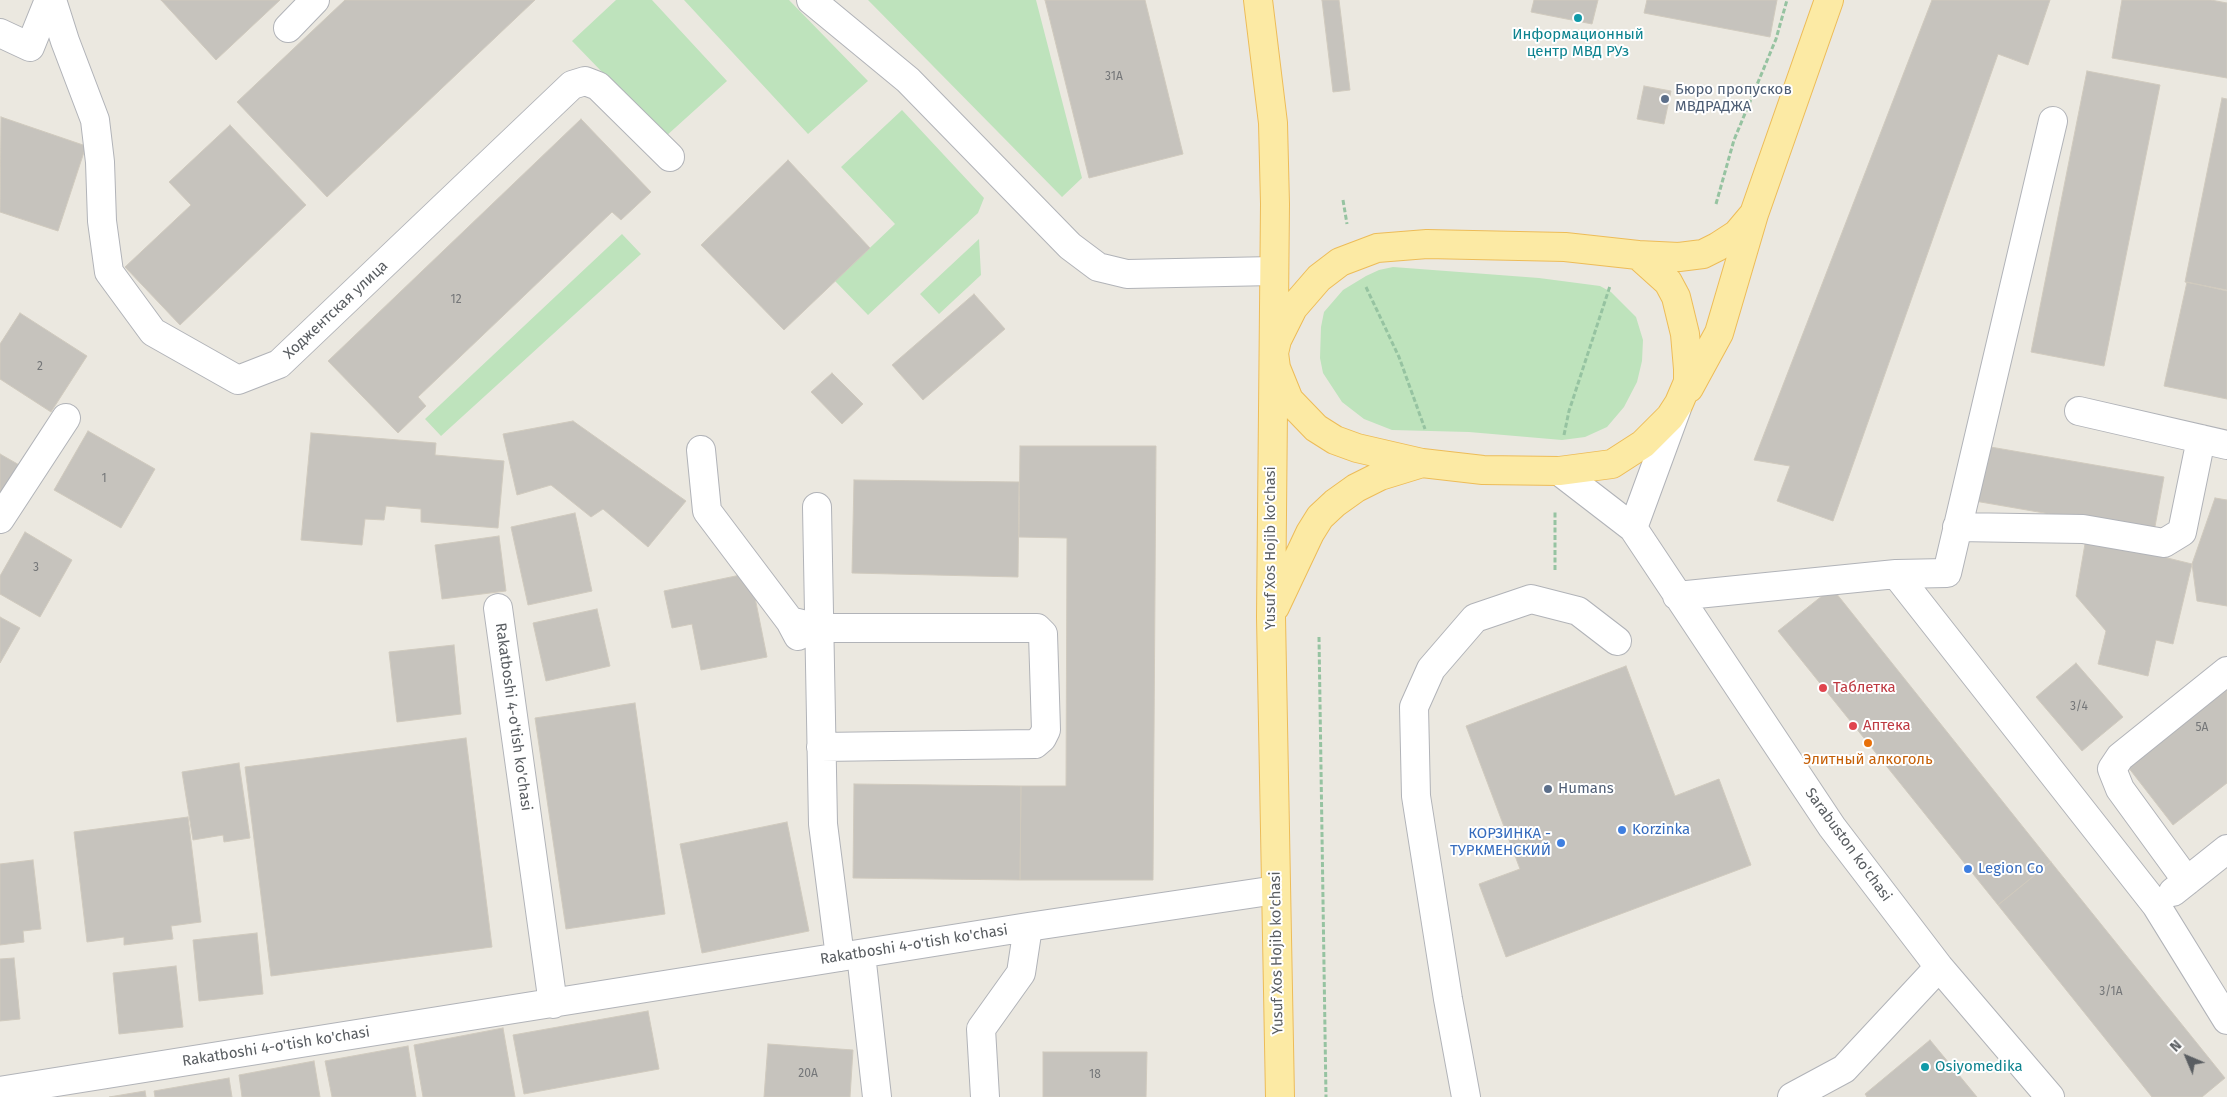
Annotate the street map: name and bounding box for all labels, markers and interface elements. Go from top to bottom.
marker: Информационный центр МВД РУз [1572,12,1584,24]
place label: Информационный центр МВД РУз [1512,26,1644,61]
house number: 31A [1105,70,1123,84]
place label: Бюро пропусков МВДРАДЖА [1675,81,1792,116]
marker: Бюро пропусков МВДРАДЖА [1659,93,1671,105]
street label: Ходжентская улица [280,257,392,363]
house number: 12 [450,293,462,307]
house number: 2 [37,360,43,374]
street label: Yusuf Xos Hojib ko'chasi [1262,466,1280,630]
house number: 1 [101,472,107,486]
house number: 3 [33,561,39,575]
street label: Rakatboshi 4-o'tish ko'chasi [491,622,535,812]
place label: Таблетка [1833,679,1896,697]
marker: Таблетка [1817,682,1829,694]
house number: 3/4 [2070,700,2088,714]
place label: Аптека [1863,717,1911,735]
marker: Аптека [1847,720,1859,732]
house number: 5А [2196,721,2208,735]
marker: Элитный алкоголь [1862,737,1874,749]
place label: Элитный алкоголь [1803,751,1933,769]
place label: Humans [1558,780,1614,798]
marker: Humans [1542,783,1554,795]
street label: Sarabuston ko'chasi [1801,785,1895,905]
place label: Korzinka [1632,821,1690,839]
marker: Korzinka [1616,824,1628,836]
place label: КОРЗИНКА - ТУРКМЕНСКИЙ [1450,825,1551,860]
marker: КОРЗИНКА - ТУРКМЕНСКИЙ [1555,837,1567,849]
place label: Legion Co [1978,860,2044,878]
marker: Legion Co [1962,863,1974,875]
street label: Yusuf Xos Hojib ko'chasi [1267,871,1287,1035]
street label: Rakatboshi 4-o'tish ko'chasi [819,921,1009,969]
house number: 3/1A [2099,985,2123,999]
street label: Rakatboshi 4-o'tish ko'chasi [181,1023,371,1071]
north arrow [2162,1032,2212,1082]
text: N [2167,1037,2185,1055]
place label: Osiyomedika [1935,1058,2023,1076]
marker: Osiyomedika [1919,1061,1931,1073]
house number: 20А [798,1067,818,1081]
house number: 18 [1089,1068,1101,1082]

